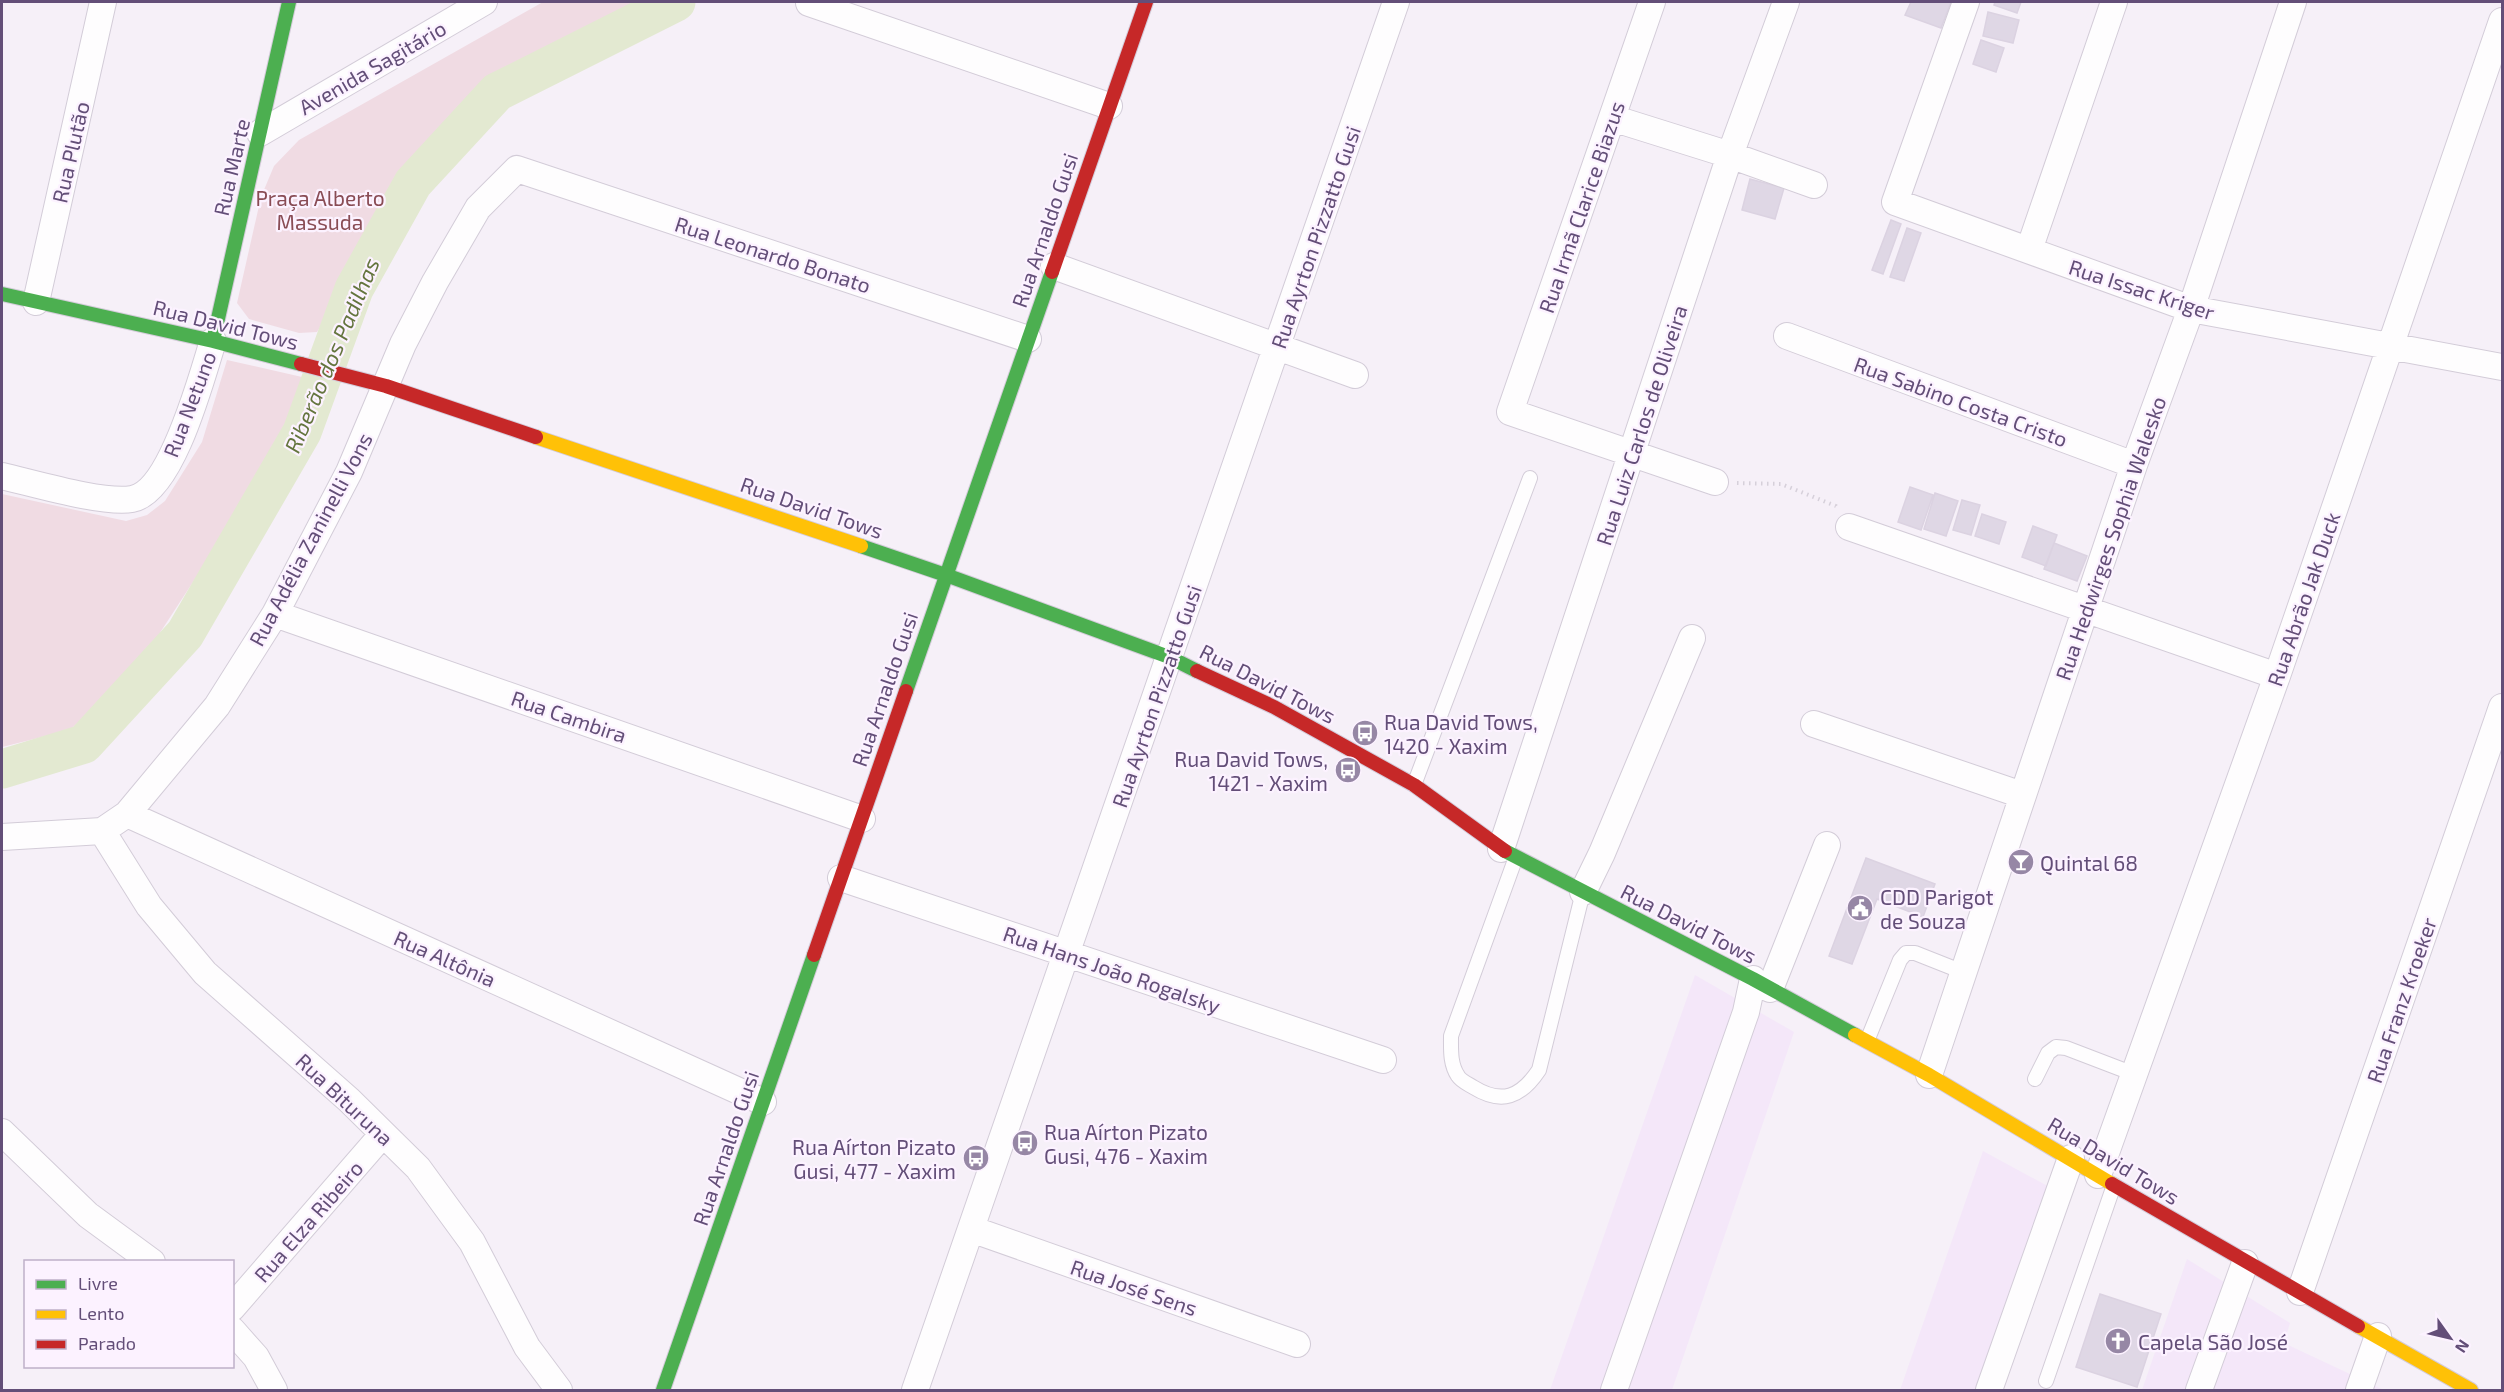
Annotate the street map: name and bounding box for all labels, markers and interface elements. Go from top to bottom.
street label: Avenida Sagitário [294,15,450,119]
street label: Rua Irmã Clarice Biazus [1533,98,1629,316]
street label: Rua Plutão [46,99,94,205]
street label: Rua Marte [208,116,254,218]
street label: Rua Ayrton Pizzatto Gusi [1265,122,1365,352]
street label: Rua Arnaldo Gusi [1006,149,1082,311]
park label: Praça Alberto Massuda [255,185,385,234]
street label: Rua Leonardo Bonato [672,211,874,297]
water label: Riberão dos Padilhas [278,254,384,456]
street label: Rua Issac Kriger [2066,254,2219,325]
street label: Rua David Tows [151,294,301,354]
street label: Rua Luiz Carlos de Oliveira [1590,302,1692,548]
street label: Rua Netuno [157,348,221,460]
street label: Rua Sabino Costa Cristo [1851,351,2071,451]
street label: Rua Hedwirges Sophia Walesko [2050,393,2170,683]
street label: Rua Adélia Zaninelli Vons [243,428,377,650]
street label: Rua David Tows [738,471,886,543]
street label: Rua Abrão Jak Duck [2261,508,2345,689]
street label: Rua Ayrton Pizzatto Gusi [1106,581,1206,811]
street label: Rua Arnaldo Gusi [846,608,922,770]
street label: Rua David Tows [1196,638,1340,728]
street label: Rua Cambira [508,685,630,747]
place label: Rua David Tows, 1420 - Xaxim [1384,709,1538,758]
bus stop icon: Rua David Tows, 1420 - Xaxim [1350,718,1380,748]
place label: Rua David Tows, 1421 - Xaxim [1174,746,1328,795]
bus stop icon: Rua David Tows, 1421 - Xaxim [1333,755,1363,785]
bar icon: Quintal 68 [2006,847,2036,877]
place label: Quintal 68 [2040,850,2138,876]
street label: Rua David Tows [1617,878,1761,968]
place label: CDD Parigot de Souza [1880,884,1994,933]
public building icon: CDD Parigot de Souza [1845,893,1875,923]
street label: Rua Franz Kroeker [2361,913,2441,1086]
street label: Rua Hans João Rogalsky [1000,920,1224,1018]
street label: Rua Altônia [390,924,500,992]
street label: Rua Bituruna [291,1048,399,1150]
street label: Rua Arnaldo Gusi [687,1067,763,1229]
street label: Rua David Tows [2044,1111,2184,1209]
place label: Rua Aírton Pizato Gusi, 476 - Xaxim [1044,1119,1208,1168]
bus stop icon: Rua Aírton Pizato Gusi, 476 - Xaxim [1010,1128,1040,1158]
place label: Rua Aírton Pizato Gusi, 477 - Xaxim [792,1134,956,1183]
bus stop icon: Rua Aírton Pizato Gusi, 477 - Xaxim [961,1143,991,1173]
street label: Rua Elza Ribeiro [248,1155,368,1287]
street label: Rua José Sens [1067,1254,1201,1320]
legend [24,1260,234,1368]
text: Livre [78,1272,118,1294]
text: Lento [78,1302,124,1324]
north arrow [2420,1308,2480,1368]
church icon: Capela São José [2103,1326,2133,1356]
place label: Capela São José [2138,1329,2288,1354]
text: Parado [78,1332,136,1354]
text: N [2452,1337,2474,1357]

